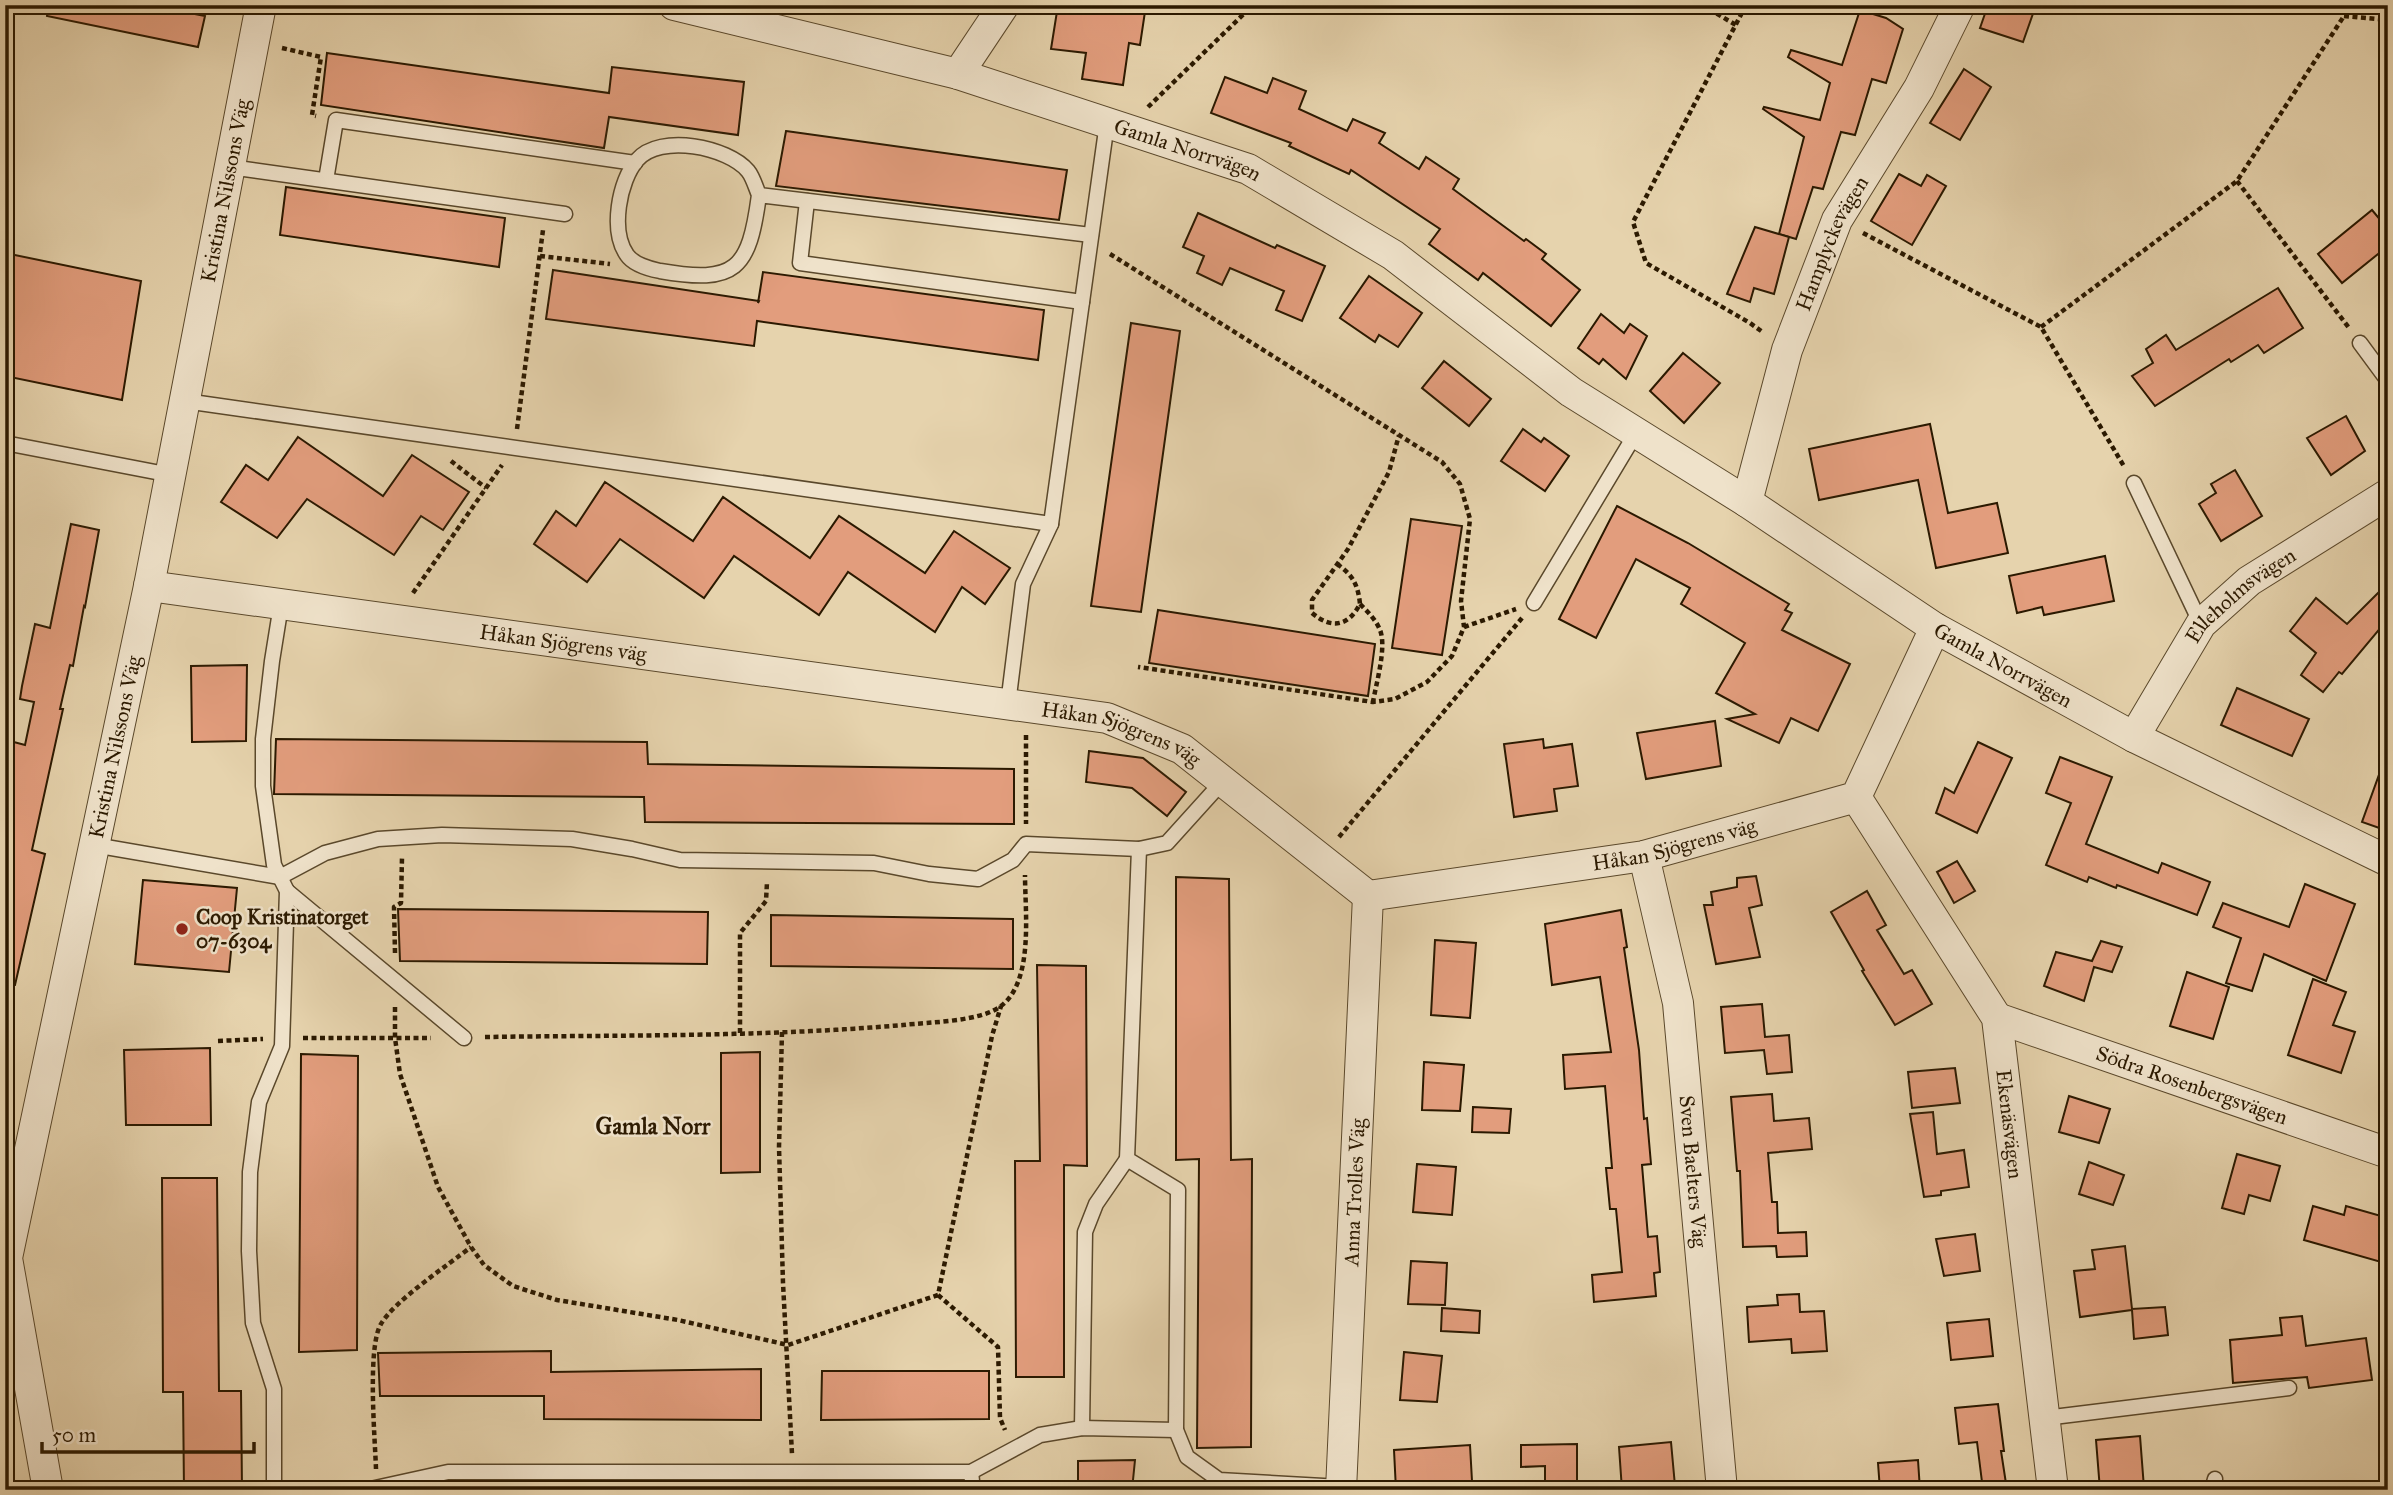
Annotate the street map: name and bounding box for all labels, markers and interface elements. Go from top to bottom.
street label: Kristina Nilssons Väg [195,97,256,285]
street label: Gamla Norrvägen [1111,113,1266,187]
street label: Hamplyckevägen [1790,171,1874,315]
street label: Elleholmsvägen [2180,542,2301,648]
street label: Gamla Norrvägen [1929,617,2077,714]
street label: Håkan Sjögrens väg [478,619,648,667]
street label: Kristina Nilssons Väg [83,653,147,841]
street label: Håkan Sjögrens väg [1040,696,1207,772]
street label: Håkan Sjögrens väg [1590,812,1759,876]
place label: Coop Kristinatorget 07-6304 [196,904,369,954]
marker: Coop Kristinatorget 07-6304 [174,921,190,937]
street label: Södra Rosenbergsvägen [2093,1040,2291,1130]
street label: Ekenäsvägen [1990,1068,2029,1180]
street label: Sven Baelters Väg [1673,1094,1713,1249]
district label: Gamla Norr [596,1112,711,1140]
street label: Anna Trolles Väg [1338,1118,1371,1268]
scale bar [42,1411,254,1455]
text: 50 m [52,1422,97,1448]

